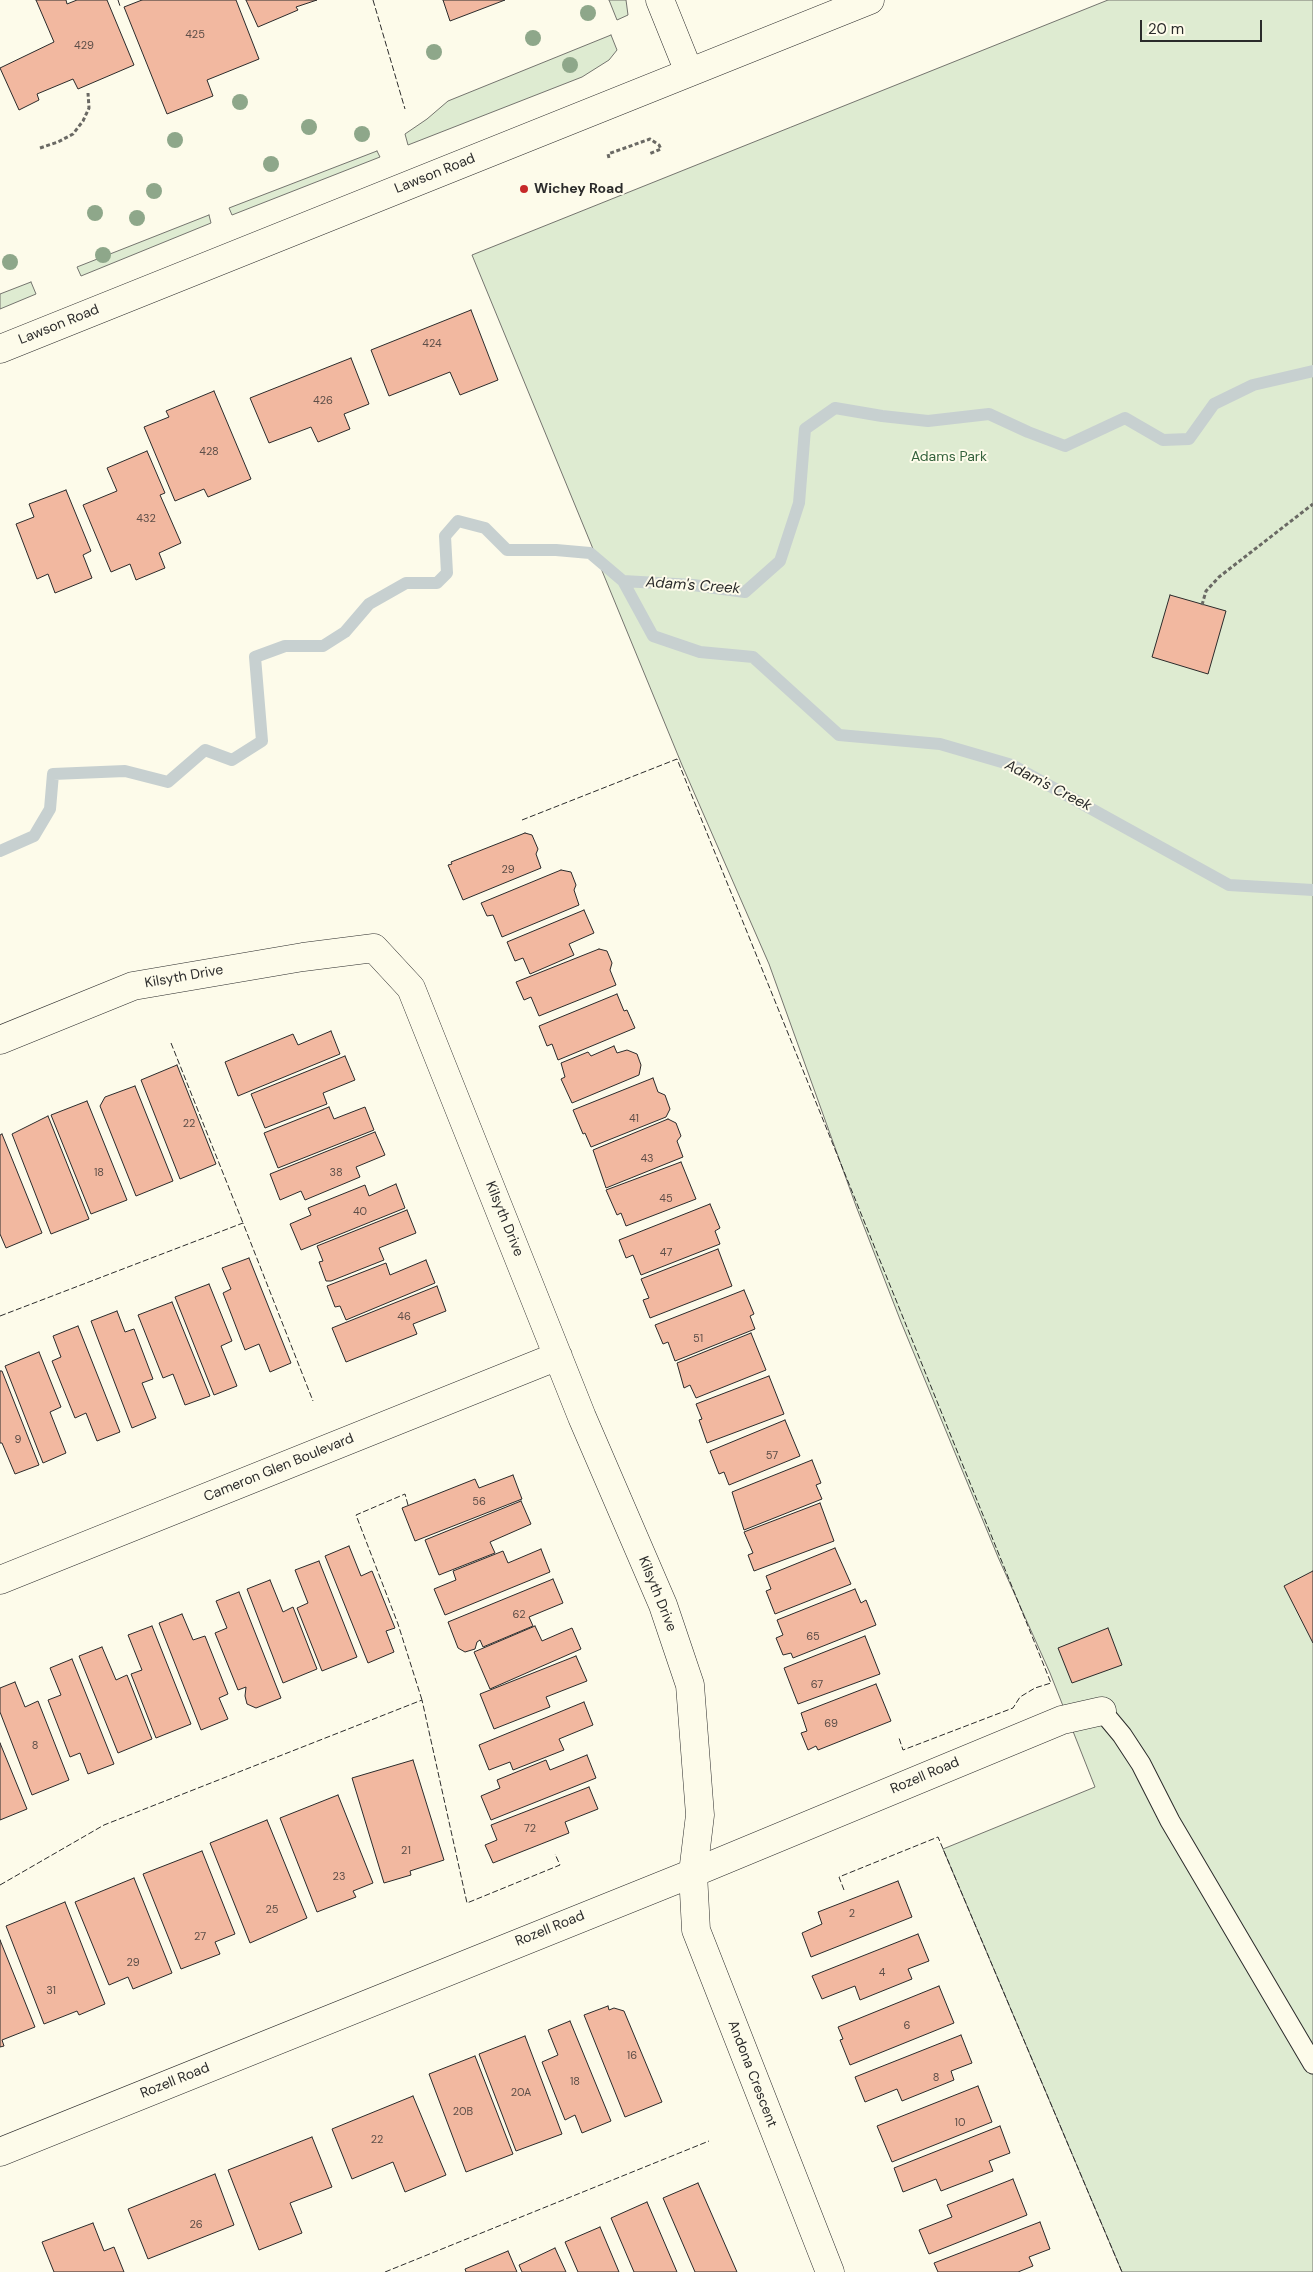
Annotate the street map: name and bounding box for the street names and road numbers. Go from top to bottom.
street label: Lawson Road [392,150,478,198]
street label: Lawson Road [16,301,102,349]
street label: Kilsyth Drive [143,962,225,992]
street label: Kilsyth Drive [481,1179,527,1259]
street label: Cameron Glen Boulevard [201,1430,357,1506]
street label: Kilsyth Drive [634,1554,680,1634]
street label: Rozell Road [888,1754,962,1798]
street label: Rozell Road [513,1908,587,1950]
street label: Andona Crescent [724,2018,780,2130]
street label: Rozell Road [138,2060,212,2102]

